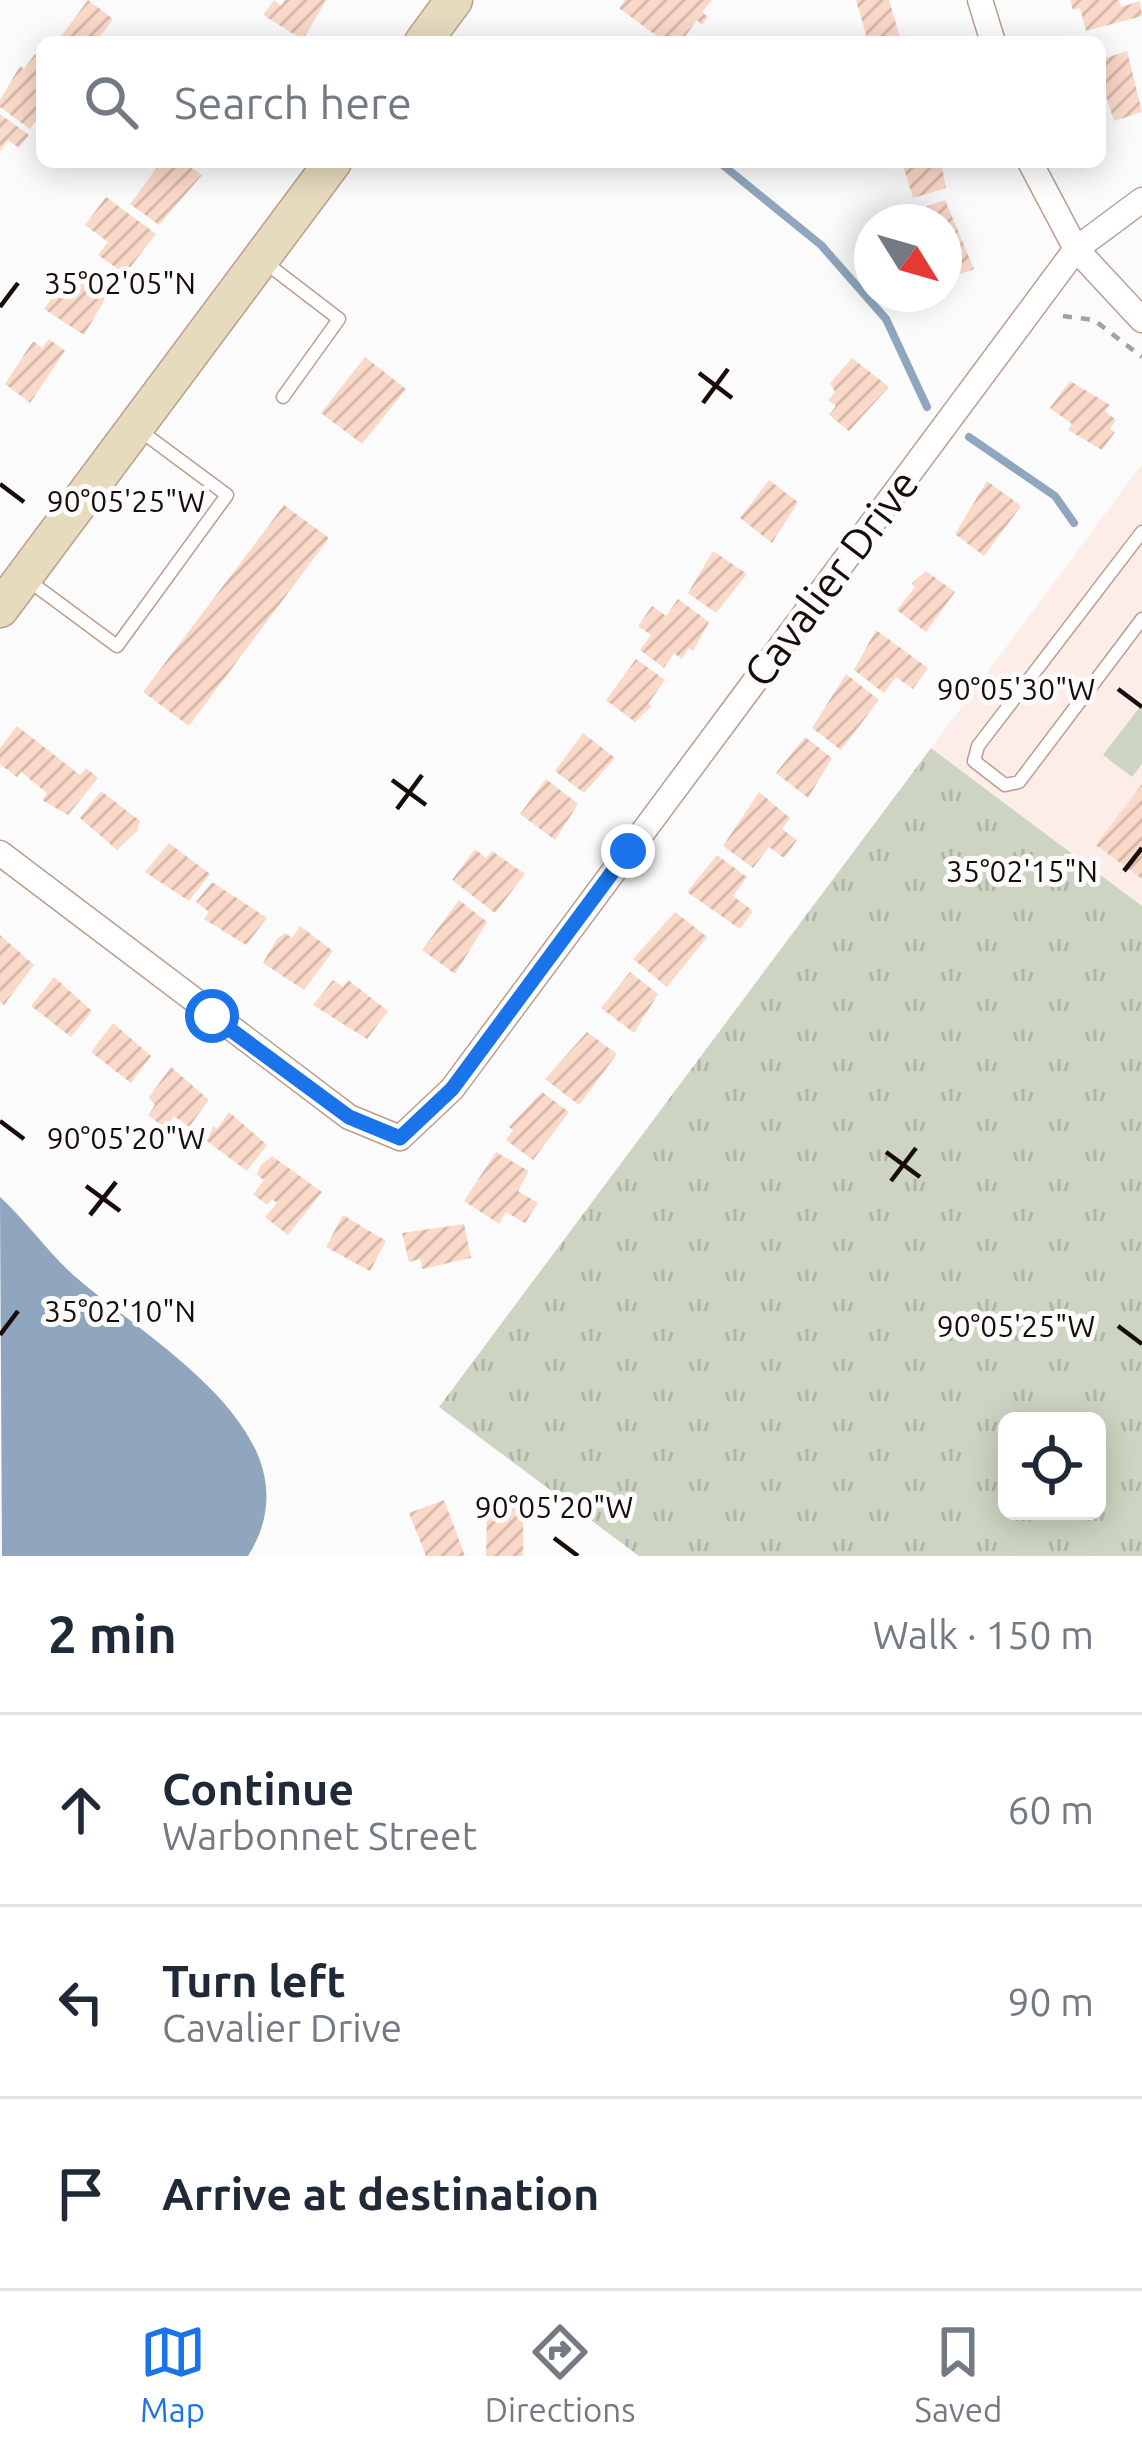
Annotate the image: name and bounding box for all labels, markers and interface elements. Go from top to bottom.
search box [36,36,1106,168]
icon: search [78,69,144,135]
text: Search here [174,77,412,128]
north arrow [854,204,962,312]
text: 35°02'05"N [44,266,196,300]
street label: Cavalier Drive [734,460,927,695]
text: 90°05'25"W [47,484,205,518]
text: 90°05'30"W [937,672,1095,706]
route end [601,824,655,878]
text: 35°02'15"N [946,854,1098,888]
route start [185,989,239,1043]
text: 90°05'20"W [47,1121,205,1155]
text: 35°02'10"N [44,1294,196,1328]
text: 90°05'25"W [937,1309,1095,1343]
map controls [998,1412,1106,1520]
button: locate [998,1412,1106,1520]
text: 90°05'20"W [475,1490,633,1524]
text: 2 min [48,1605,177,1663]
text: Walk · 150 m [873,1613,1094,1656]
text: Continue [162,1763,354,1814]
icon: ahead [48,1777,114,1843]
text: 60 m [1007,1788,1094,1831]
text: Warbonnet Street [162,1814,477,1857]
text: Turn left [162,1955,346,2006]
icon: left [48,1969,114,2035]
text: 90 m [1007,1980,1094,2023]
text: Cavalier Drive [162,2006,402,2049]
icon: arrive [48,2161,114,2227]
text: Arrive at destination [162,2168,599,2219]
tab: Map [140,2319,206,2428]
tab: Directions [485,2319,635,2428]
tab: Saved [915,2319,1002,2428]

